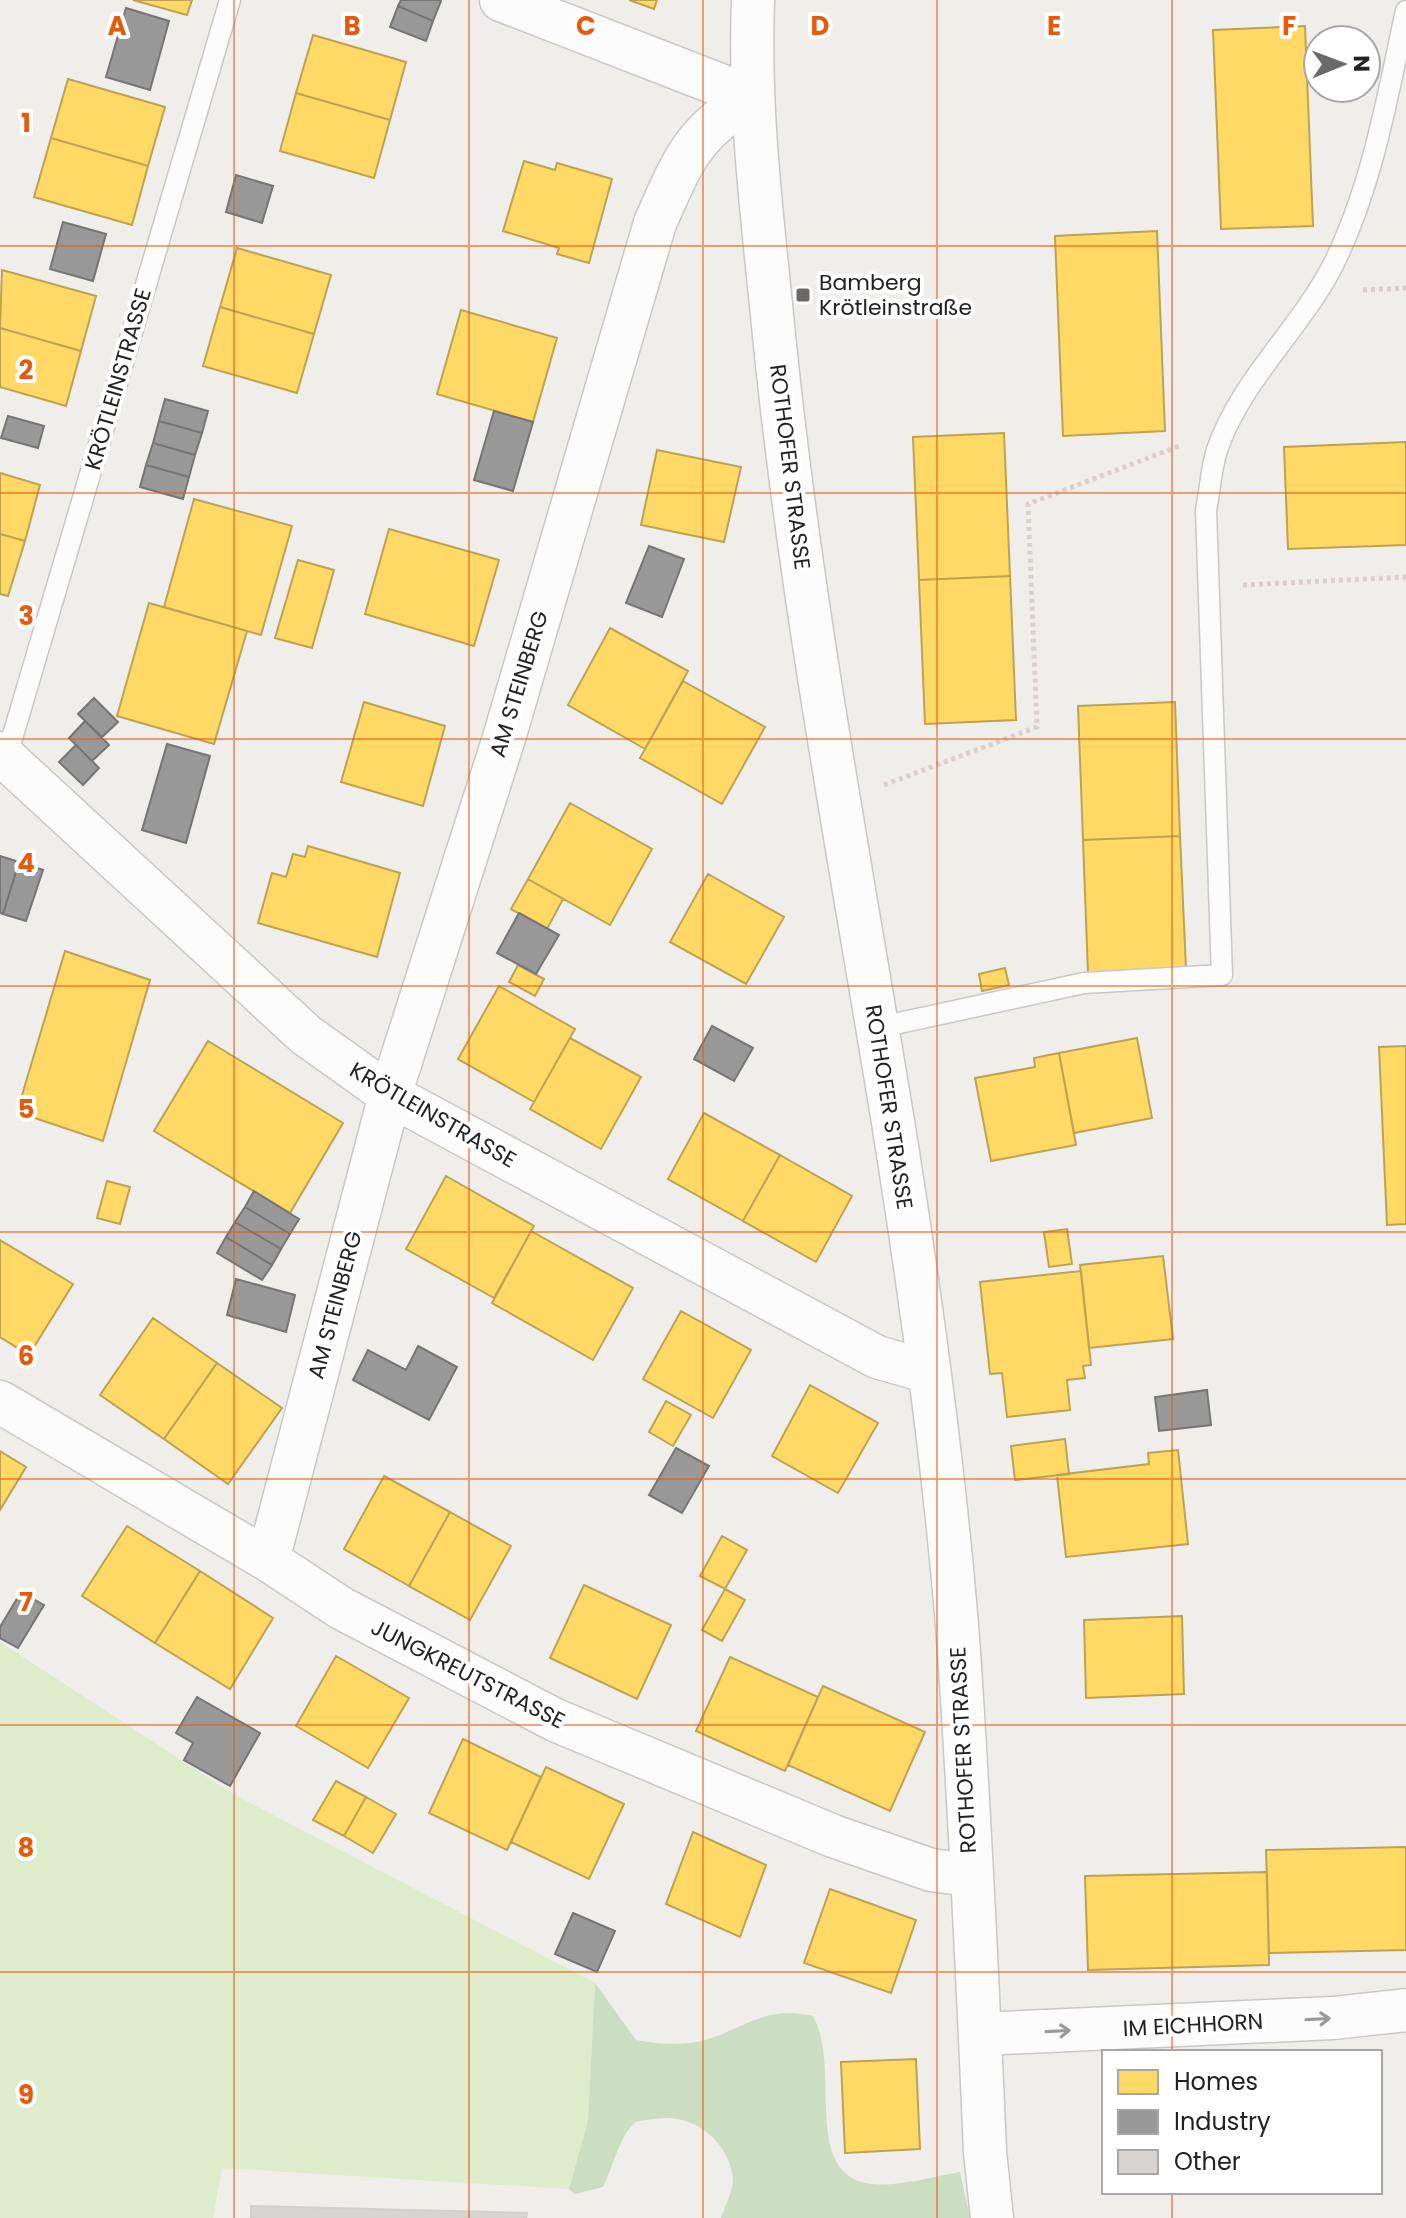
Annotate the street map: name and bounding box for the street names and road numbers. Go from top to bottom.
street label: KRÖTLEINSTRASSE [77,285,159,473]
street label: ROTHOFER STRASSE [762,362,818,572]
street label: AM STEINBERG [482,607,556,761]
street label: ROTHOFER STRASSE [858,1002,920,1212]
street label: KRÖTLEINSTRASSE [344,1055,522,1175]
street label: AM STEINBERG [300,1228,370,1382]
street label: JUNGKREUTSTRASSE [366,1612,570,1736]
street label: ROTHOFER STRASSE [942,1646,984,1854]
street label: IM EICHHORN [1122,2006,1264,2044]

